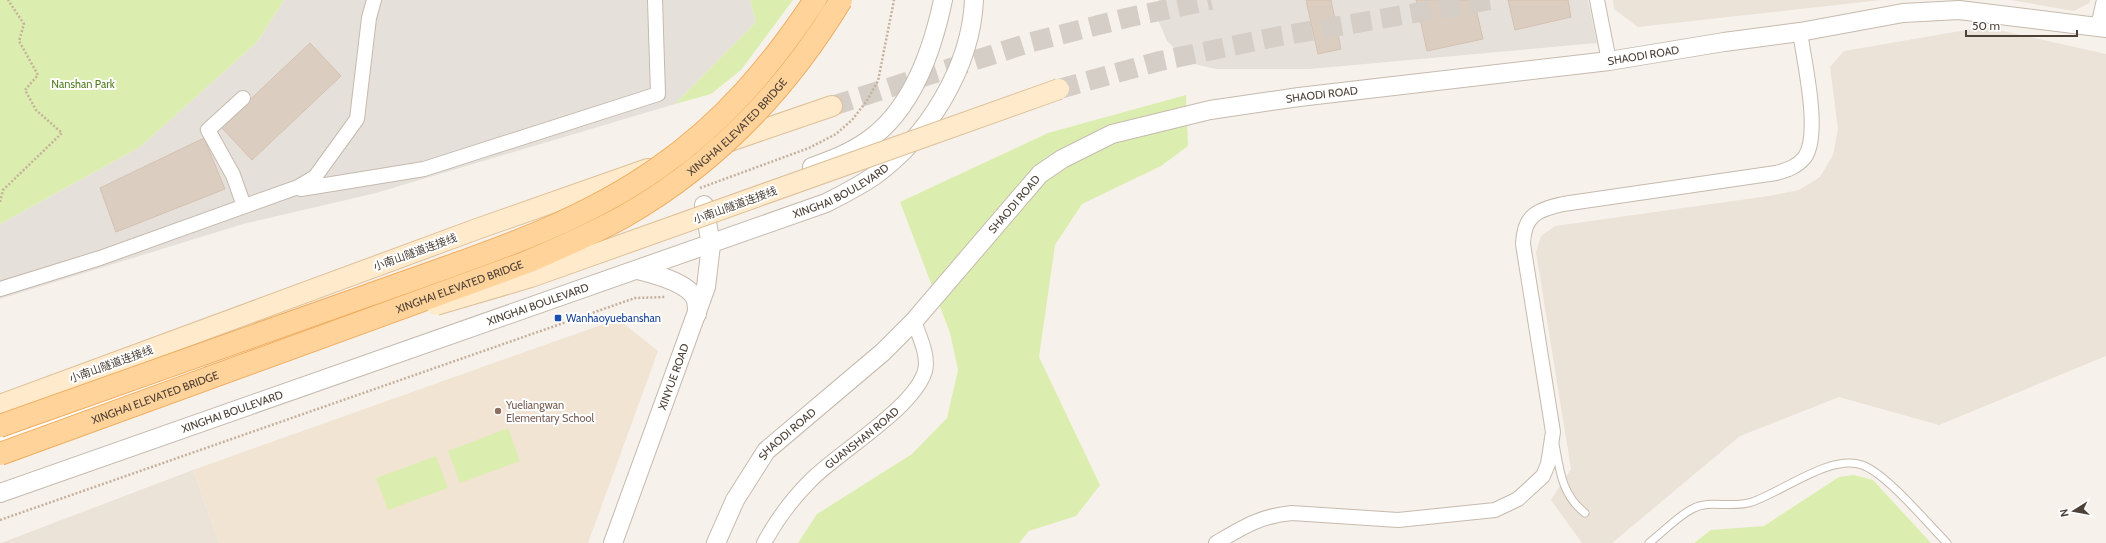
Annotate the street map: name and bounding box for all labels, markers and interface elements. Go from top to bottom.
scale bar [1966,12,2077,38]
text: 50 m [1972,18,2000,33]
street label: SHAODI ROAD [1606,43,1680,68]
street label: XINGHAI ELEVATED BRIDGE [684,75,790,179]
park label: Nanshan Park [51,77,115,91]
street label: SHAODI ROAD [1285,83,1359,106]
street label: XINGHAI BOULEVARD [791,160,892,221]
street label: SHAODI ROAD [985,172,1043,236]
street label: 小南山隧道连接线 [691,183,779,227]
street label: 小南山隧道连接线 [371,230,459,274]
street label: XINGHAI ELEVATED BRIDGE [394,257,525,316]
street label: XINGHAI BOULEVARD [485,280,590,328]
place label: Wanhaoyuebanshan [566,311,661,325]
marker: Wanhaoyuebanshan [553,313,563,323]
street label: XINYUE ROAD [655,341,692,412]
street label: 小南山隧道连接线 [67,342,155,386]
street label: XINGHAI ELEVATED BRIDGE [89,368,221,427]
street label: XINGHAI BOULEVARD [179,387,285,436]
place label: Yueliangwan Elementary School [505,398,595,425]
street label: GUANSHAN ROAD [822,404,902,472]
street label: SHAODI ROAD [755,405,819,463]
marker: Yueliangwan Elementary School [493,406,503,416]
north arrow [2054,491,2094,531]
text: N [2057,508,2072,518]

